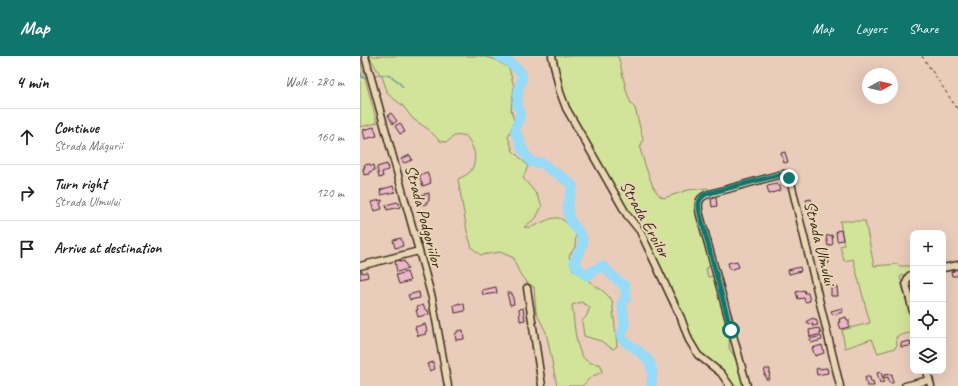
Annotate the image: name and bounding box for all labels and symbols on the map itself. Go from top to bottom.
north arrow [862,68,898,104]
street label: Strada Podgoriilor [400,163,448,271]
route end [780,169,798,187]
street label: Strada Eroilor [615,177,676,263]
street label: Strada Ulmului [799,199,841,289]
route start [722,321,740,339]

